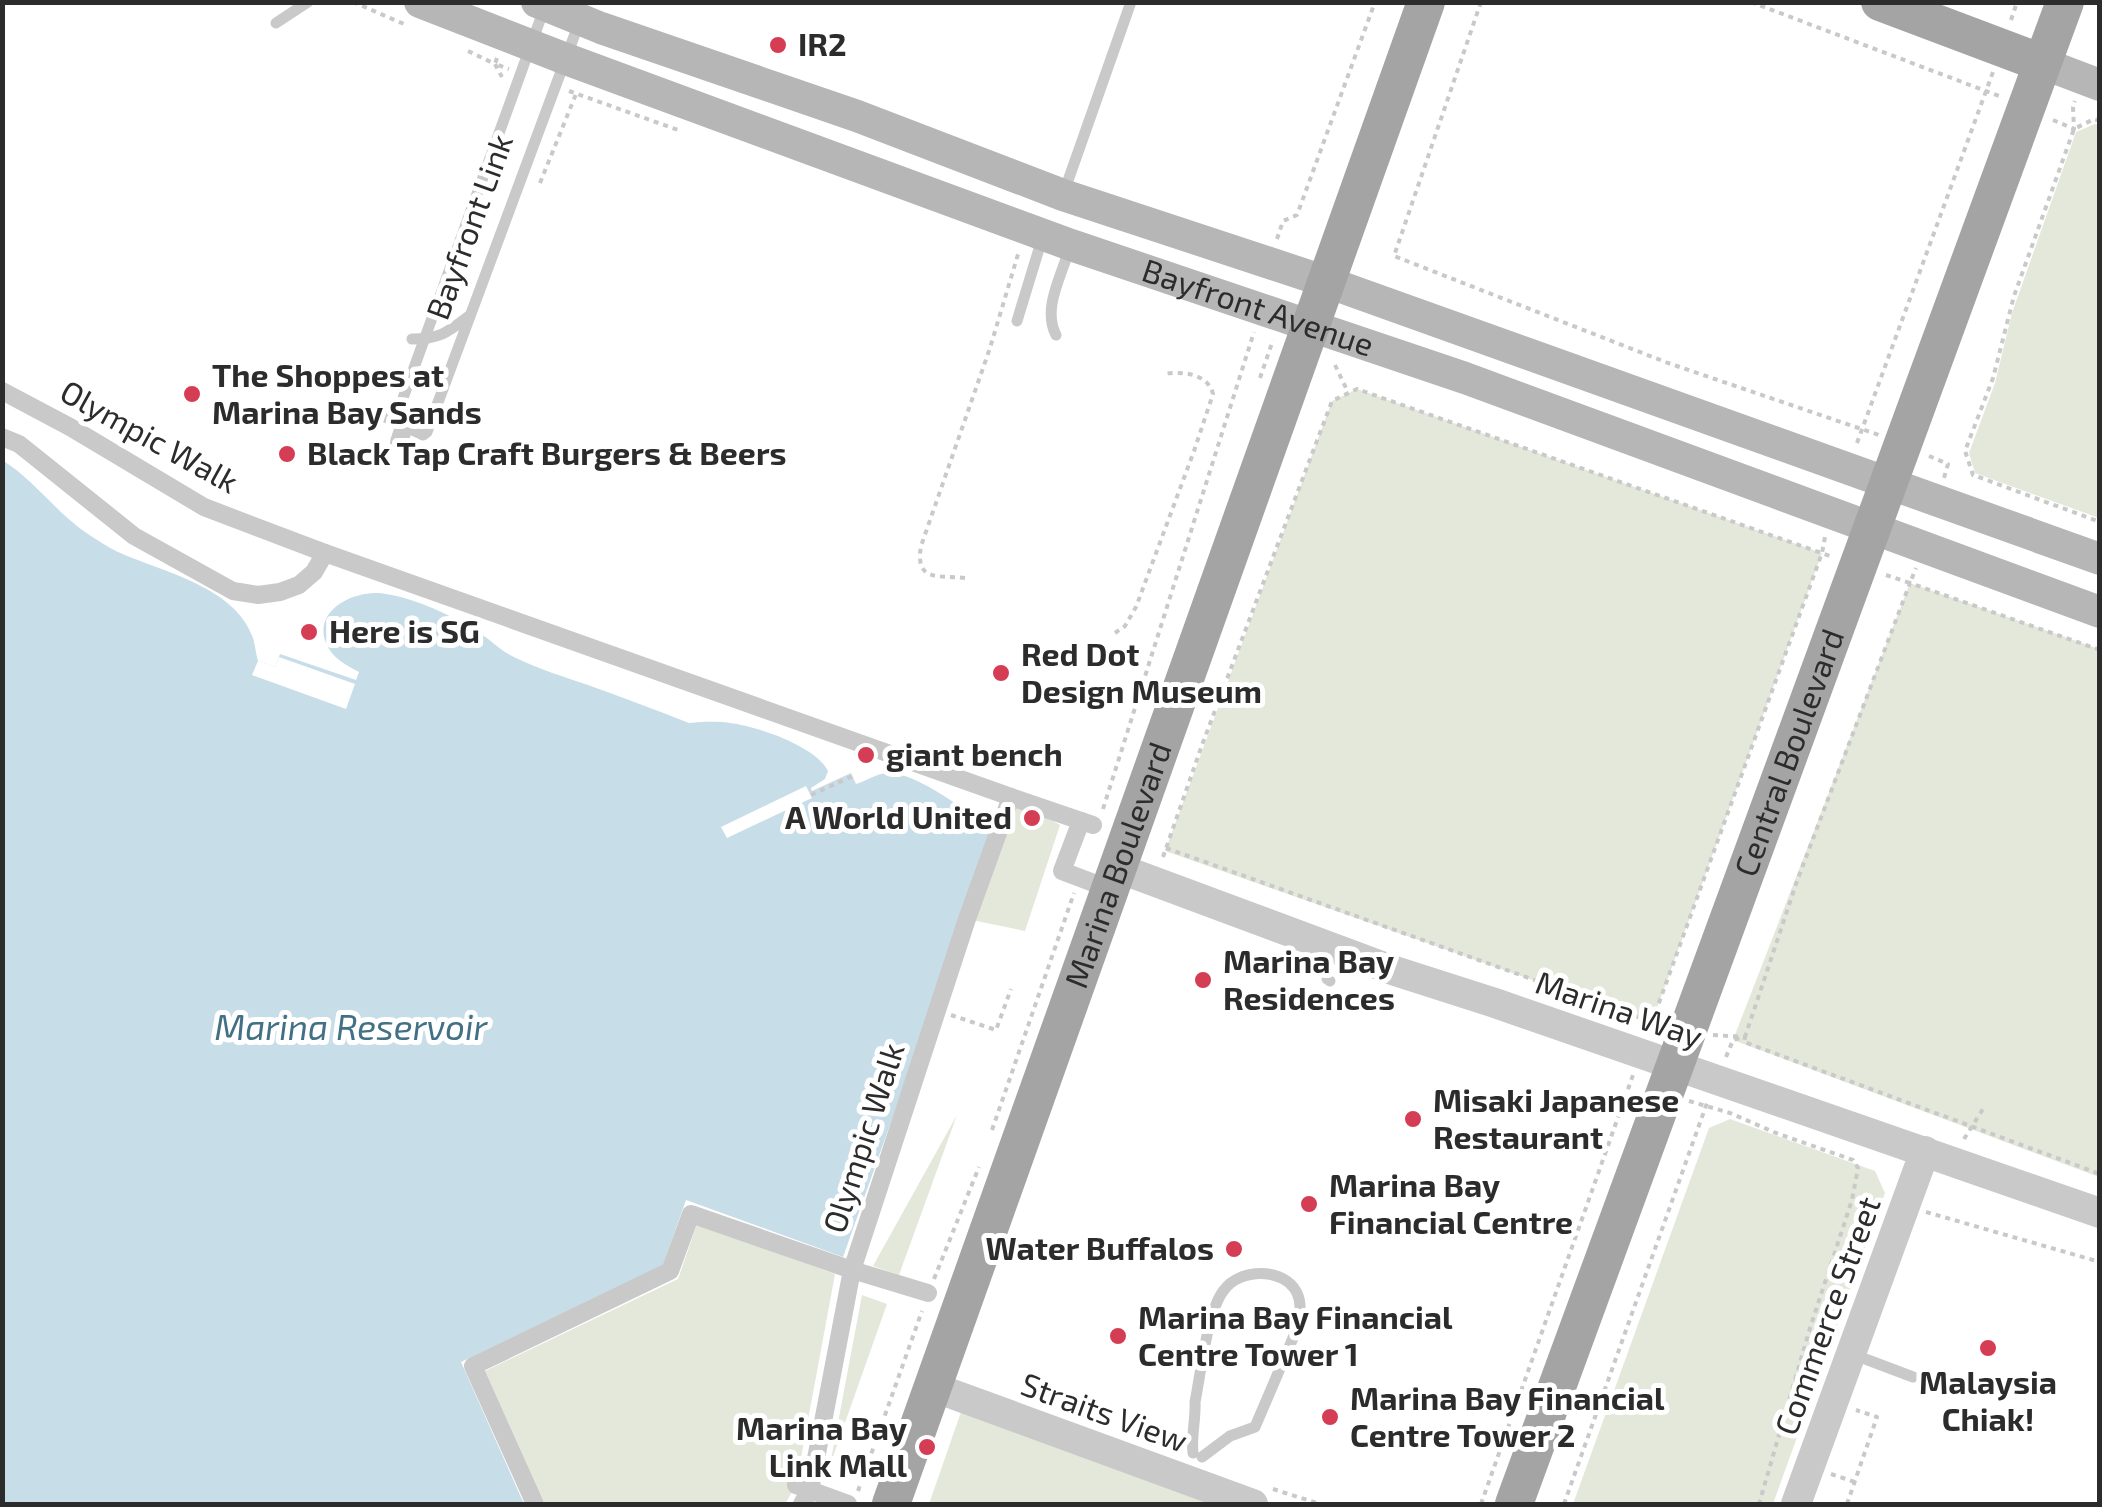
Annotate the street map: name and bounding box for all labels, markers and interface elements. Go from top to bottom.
place label: IR2 [798,24,847,62]
marker: IR2 [767,34,789,56]
street label: Bayfront Link [417,129,519,324]
street label: Bayfront Avenue [1138,250,1379,363]
place label: The Shoppes at Marina Bay Sands [212,355,482,431]
street label: Olympic Walk [54,371,245,500]
marker: The Shoppes at Marina Bay Sands [181,383,203,405]
place label: Black Tap Craft Burgers & Beers [307,433,787,471]
marker: Black Tap Craft Burgers & Beers [276,443,298,465]
place label: Here is SG [329,611,480,649]
marker: Here is SG [298,621,320,643]
street label: Central Boulevard [1725,623,1850,881]
place label: Red Dot Design Museum [1021,634,1262,709]
marker: Red Dot Design Museum [990,662,1012,684]
place label: giant bench [886,734,1063,772]
street label: Marina Boulevard [1055,737,1178,992]
marker: giant bench [855,744,877,766]
place label: A World United [785,797,1012,835]
marker: A World United [1021,807,1043,829]
place label: Marina Bay Residences [1223,941,1395,1016]
street label: Marina Way [1531,962,1708,1054]
marker: Marina Bay Residences [1192,969,1214,991]
water label: Marina Reservoir [215,1005,488,1047]
street label: Olympic Walk [814,1038,911,1237]
place label: Misaki Japanese Restaurant [1433,1080,1679,1155]
marker: Misaki Japanese Restaurant [1402,1108,1424,1130]
place label: Marina Bay Financial Centre [1329,1165,1573,1240]
street label: Commerce Street [1765,1191,1887,1440]
marker: Marina Bay Financial Centre [1298,1193,1320,1215]
place label: Water Buffalos [986,1228,1214,1266]
marker: Water Buffalos [1223,1238,1245,1260]
place label: Marina Bay Financial Centre Tower 1 [1138,1297,1453,1372]
marker: Marina Bay Financial Centre Tower 1 [1107,1325,1129,1347]
marker: Malaysia Chiak! [1977,1337,1999,1359]
place label: Malaysia Chiak! [1919,1362,2057,1437]
street label: Straits View [1016,1363,1193,1459]
place label: Marina Bay Financial Centre Tower 2 [1350,1378,1665,1453]
marker: Marina Bay Financial Centre Tower 2 [1319,1406,1341,1428]
place label: Marina Bay Link Mall [736,1408,907,1483]
marker: Marina Bay Link Mall [916,1436,938,1458]

